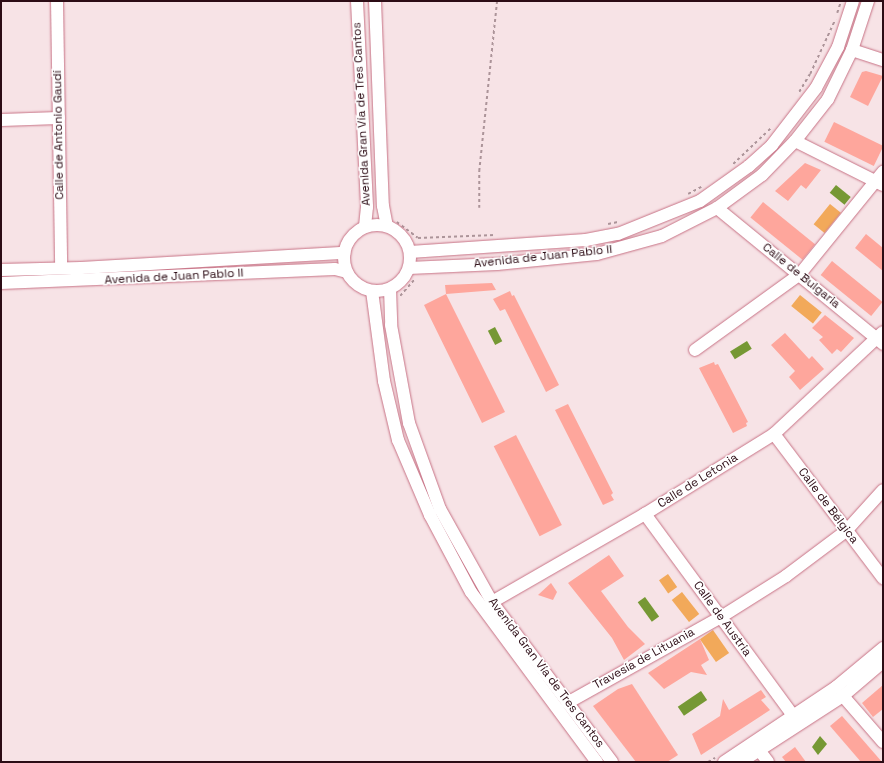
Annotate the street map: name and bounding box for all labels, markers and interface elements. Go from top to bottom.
street label: Avenida Gran Vía de Tres Cantos [350,22,374,206]
street label: Calle de Antonio Gaudí [51,70,67,200]
street label: Calle de Bulgaria [759,240,843,312]
street label: Avenida de Juan Pablo II [473,243,613,271]
street label: Avenida de Juan Pablo II [104,266,244,288]
street label: Calle de Letonia [655,451,741,511]
street label: Calle de Bélgica [795,465,861,547]
street label: Calle de Austria [690,579,754,659]
street label: Avenida Gran Vía de Tres Cantos [485,595,607,751]
street label: Travesía de Lituania [591,625,697,693]

